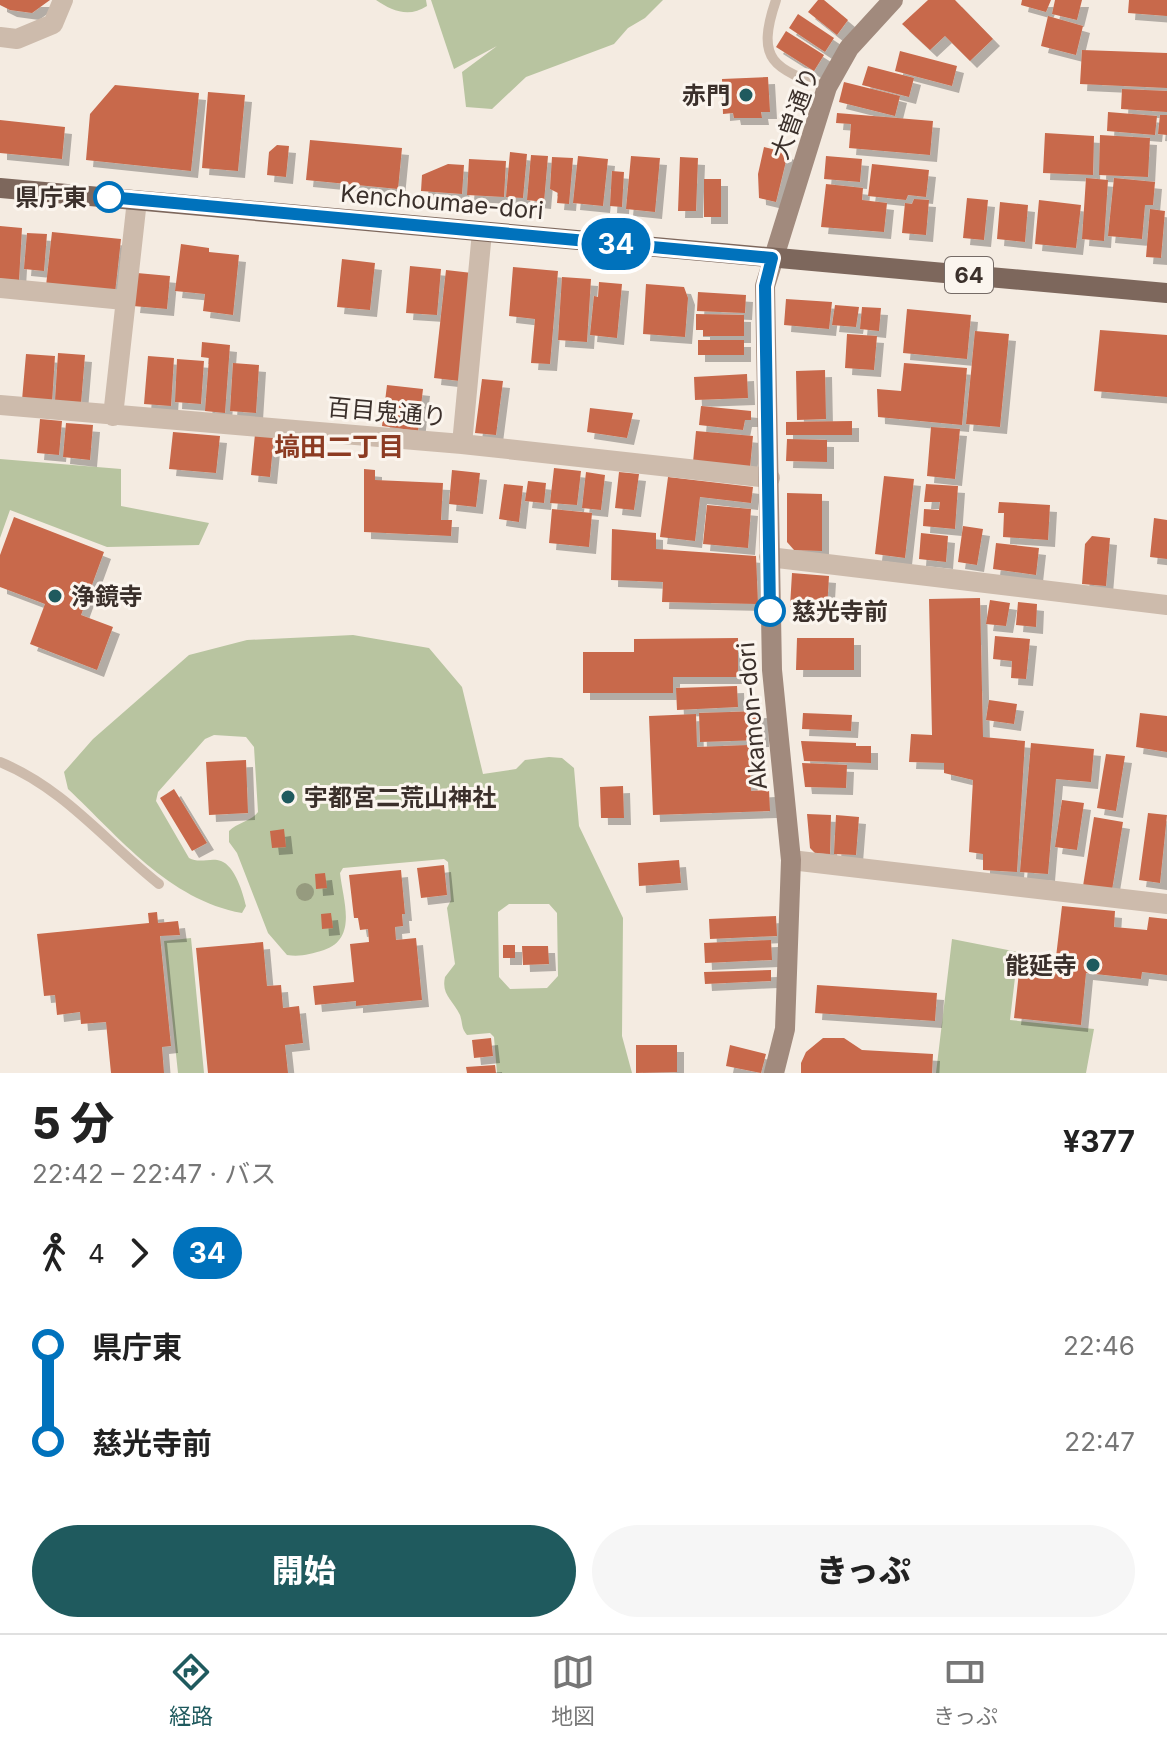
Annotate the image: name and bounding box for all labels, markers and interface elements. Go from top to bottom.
street label: 大曽通り [765,63,825,163]
place label: 赤門 [682,81,730,110]
marker: 赤門 [737,86,755,104]
street label: Kenchoumae-dori [339,179,545,225]
marker: 県庁東 [94,182,124,212]
place label: 県庁東 [15,183,87,212]
line badge: 34 [580,218,652,270]
text: 34 [597,227,635,261]
road number: 64 [945,257,993,293]
street label: 百目鬼通り [326,392,448,432]
district label: 塙田二丁目 [274,431,404,462]
place label: 浄鏡寺 [71,582,143,611]
marker: 浄鏡寺 [46,587,64,605]
marker: 慈光寺前 [755,596,785,626]
place label: 慈光寺前 [792,597,888,626]
street label: Akamon-dori [731,641,773,791]
place label: 宇都宮二荒山神社 [304,783,496,812]
marker: 宇都宮二荒山神社 [279,788,297,806]
place label: 能延寺 [1005,951,1077,980]
marker: 能延寺 [1084,956,1102,974]
text: 5 分 [32,1096,114,1150]
text: ¥377 [1063,1123,1135,1159]
text: 22:42 – 22:47 · バス [32,1158,276,1189]
icon: walk [32,1231,76,1275]
icon: forward [117,1231,161,1275]
text: 34 [189,1236,226,1270]
text: 4 [88,1238,105,1269]
text: 県庁東 [92,1329,182,1365]
text: 22:46 [1063,1330,1135,1361]
text: 慈光寺前 [92,1425,212,1461]
text: 22:47 [1064,1426,1135,1457]
button: 開始 [32,1525,576,1617]
button: きっぷ [592,1525,1135,1617]
tab: 経路 [169,1650,213,1730]
tab: 地図 [551,1650,595,1730]
tab: きっぷ [933,1650,998,1730]

